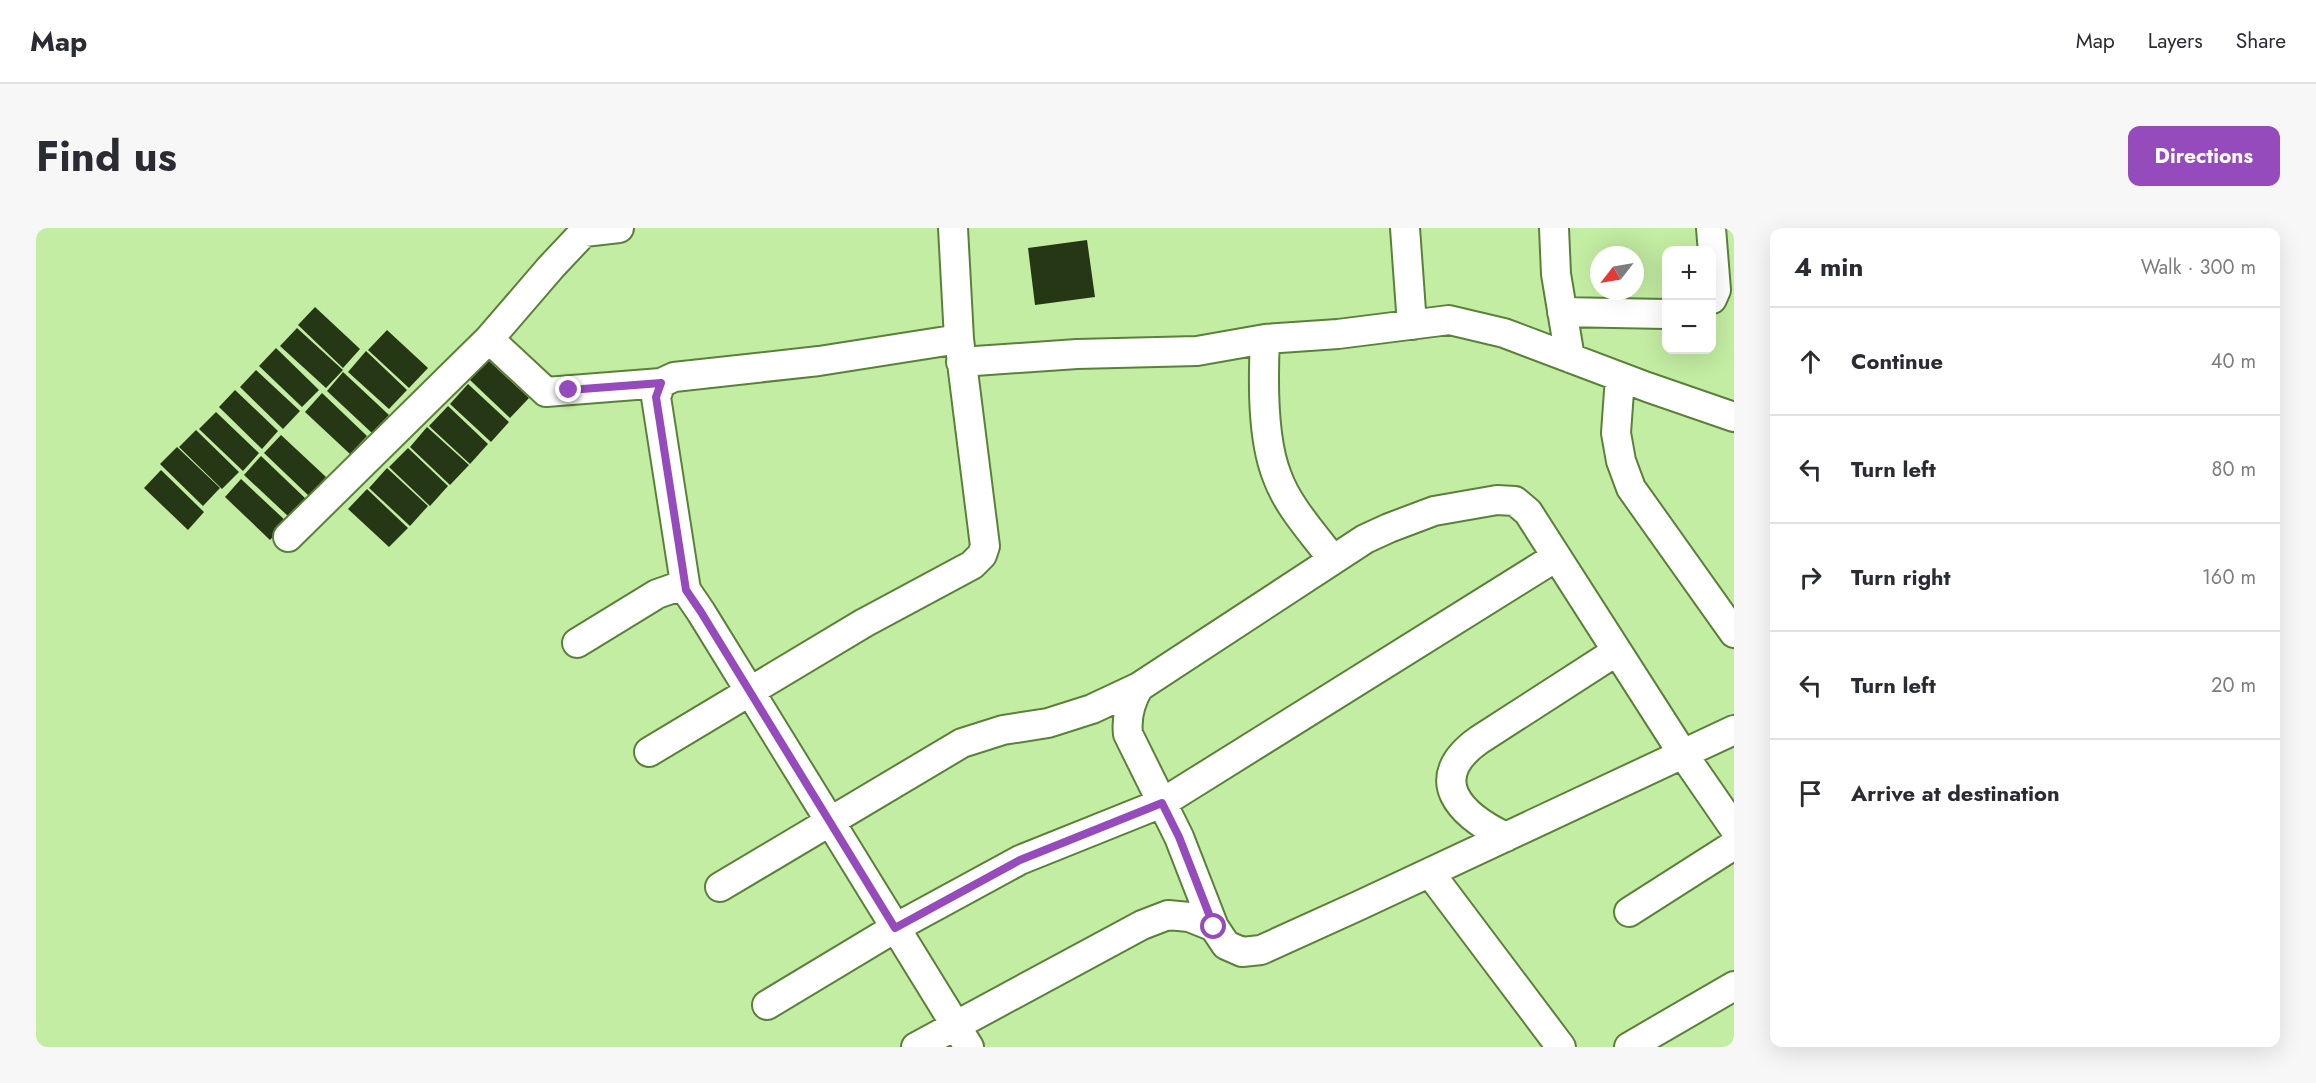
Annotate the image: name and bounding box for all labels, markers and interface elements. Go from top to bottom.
text: Map [30,21,87,62]
text: Map [2076,26,2115,56]
text: Layers [2148,26,2203,56]
text: Share [2236,26,2286,56]
text: Find us [36,126,177,187]
button: Directions [2128,126,2280,186]
north arrow [1590,246,1644,300]
map controls [1662,246,1716,354]
button: + [1662,246,1716,300]
text: 4 min [1794,248,1863,286]
text: Walk · 300 m [2141,253,2256,282]
button: − [1662,300,1716,354]
icon: ahead [1794,345,1827,378]
text: Continue [1851,345,1943,377]
text: 40 m [2211,347,2256,376]
route end [555,376,581,402]
icon: left [1794,453,1827,486]
text: Turn left [1851,453,1936,485]
text: 80 m [2211,455,2256,484]
icon: right [1794,561,1827,594]
text: Turn right [1851,561,1951,593]
text: 160 m [2202,563,2256,592]
icon: left [1794,669,1827,702]
text: Turn left [1851,669,1936,701]
text: 20 m [2211,671,2256,700]
icon: arrive [1794,777,1827,810]
text: Arrive at destination [1851,777,2060,809]
route start [1200,913,1226,939]

